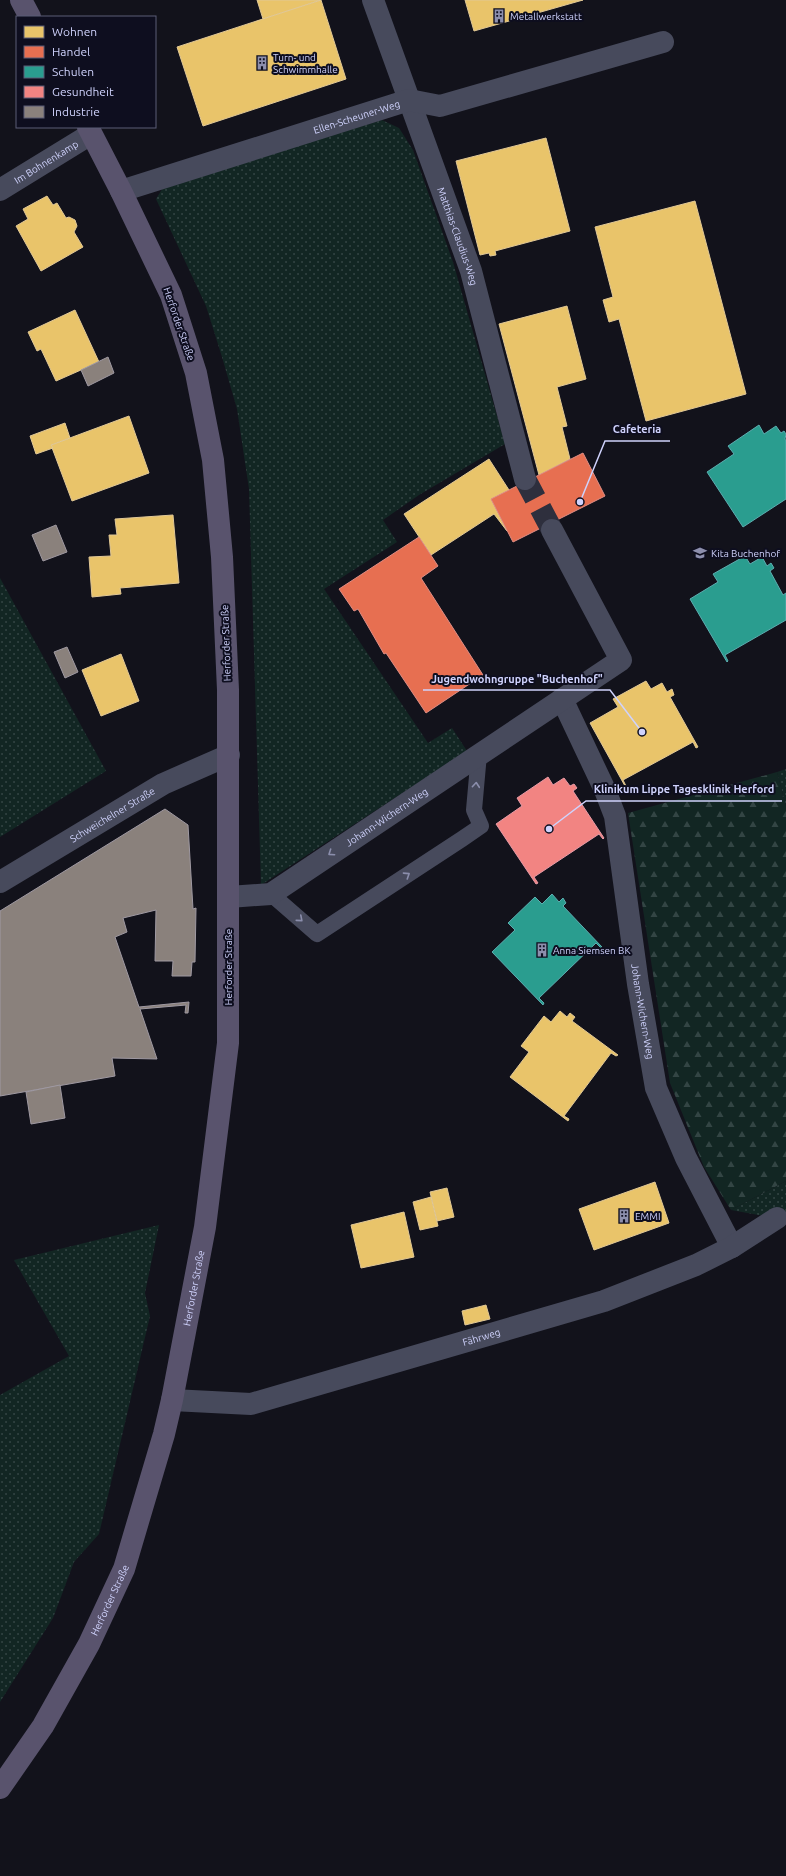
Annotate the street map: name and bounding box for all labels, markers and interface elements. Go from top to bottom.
building icon: Metallwerkstatt [491,8,507,24]
place label: Metallwerkstatt [510,11,582,22]
legend [16,16,156,128]
text: Wohnen [52,25,97,38]
text: Handel [52,45,90,58]
place label: Turn- und Schwimmhalle [273,52,338,75]
building icon: Turn- und Schwimmhalle [254,55,270,71]
text: Schulen [52,65,94,78]
text: Gesundheit [52,85,114,98]
street label: Ellen-Scheuner-Weg [312,98,401,135]
text: Industrie [52,105,100,118]
street label: Im Bohnenkamp [12,138,80,186]
street label: Matthias-Claudius-Weg [436,185,480,287]
street label: Herforder Straße [161,286,197,362]
callout: Cafeteria [605,418,670,441]
text: Cafeteria [613,423,661,435]
school or university icon: Kita Buchenhof [692,545,708,561]
place label: Kita Buchenhof [711,548,780,559]
street label: Herforder Straße [219,604,233,682]
callout: Jugendwohngruppe "Buchenhof" [423,667,610,690]
text: Jugendwohngruppe "Buchenhof" [431,673,603,685]
callout: Klinikum Lippe Tagesklinik Herford [586,778,782,801]
one-way arrow [472,782,481,788]
text: Klinikum Lippe Tagesklinik Herford [594,783,774,795]
street label: Schweichelner Straße [68,785,157,844]
street label: Johann-Wichern-Weg [343,785,430,848]
one-way arrow [328,849,335,856]
one-way arrow [403,872,410,880]
one-way arrow [296,915,303,922]
street label: Herforder Straße [223,929,234,1005]
building icon: Anna Siemsen BK [534,942,550,958]
place label: Anna Siemsen BK [553,945,630,956]
street label: Johann-Wichern-Weg [630,963,656,1060]
building icon: EMMI [616,1208,632,1224]
place label: EMMI [635,1211,661,1222]
street label: Herforder Straße [181,1249,206,1327]
street label: Fährweg [461,1326,501,1348]
street label: Herforder Straße [88,1563,130,1637]

